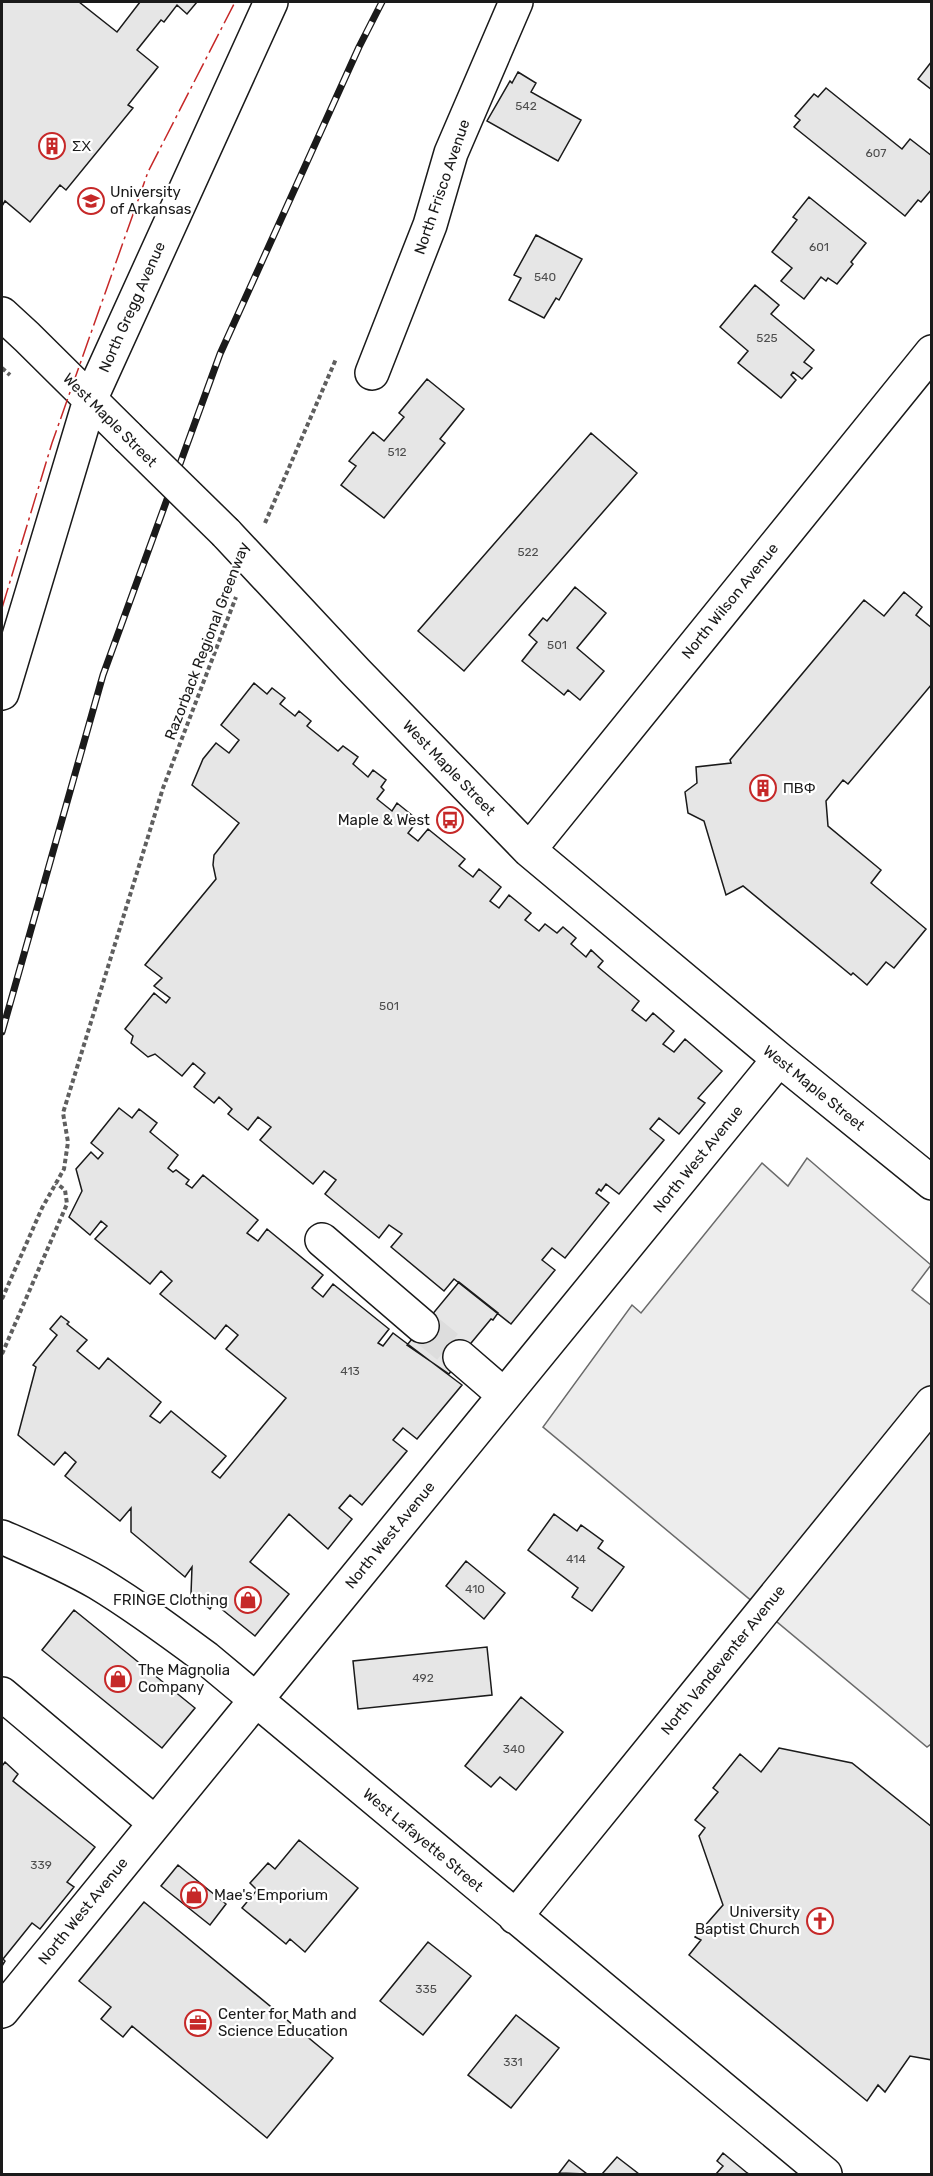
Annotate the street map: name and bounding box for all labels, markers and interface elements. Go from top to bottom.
house number: 542 [515,99,537,113]
street label: North Frisco Avenue [410,117,474,257]
building icon: ΣΧ [37,131,67,161]
place label: ΣΧ [72,137,91,155]
house number: 607 [865,146,887,160]
place label: University of Arkansas [110,183,192,218]
school or university icon: University of Arkansas [76,186,106,216]
street label: North Gregg Avenue [95,239,169,375]
house number: 601 [809,240,829,254]
house number: 540 [534,270,556,284]
house number: 525 [756,331,778,345]
street label: West Maple Street [59,369,161,471]
house number: 512 [387,445,407,459]
street label: Razorback Regional Greenway [161,540,253,742]
street label: North Wilson Avenue [678,540,782,662]
house number: 522 [517,545,539,559]
house number: 501 [547,638,567,652]
street label: West Maple Street [399,717,499,819]
building icon: ΠΒΦ [748,773,778,803]
place label: ΠΒΦ [783,779,816,797]
bus stop icon: Maple & West [435,805,465,835]
place label: Maple & West [338,811,430,829]
house number: 501 [379,999,399,1013]
street label: West Maple Street [760,1042,869,1135]
street label: North West Avenue [649,1102,747,1216]
house number: 413 [340,1364,360,1378]
street label: North West Avenue [341,1478,439,1592]
house number: 414 [566,1552,586,1566]
house number: 410 [465,1582,485,1596]
street label: North Vandeventer Avenue [657,1582,789,1738]
shop icon: FRINGE Clothing [233,1585,263,1615]
place label: FRINGE Clothing [113,1591,228,1609]
place label: The Magnolia Company [138,1661,230,1696]
shop icon: The Magnolia Company [103,1664,133,1694]
house number: 492 [412,1671,434,1685]
house number: 340 [503,1742,525,1756]
street label: West Lafayette Street [359,1784,487,1896]
street label: North West Avenue [34,1854,132,1968]
house number: 339 [30,1858,52,1872]
shop icon: Mae's Emporium [179,1880,209,1910]
place label: Mae's Emporium [214,1886,328,1904]
place label: University Baptist Church [695,1903,800,1938]
church icon: University Baptist Church [805,1906,835,1936]
house number: 335 [415,1982,437,1996]
place label: Center for Math and Science Education [218,2005,357,2040]
office icon: Center for Math and Science Education [183,2008,213,2038]
house number: 331 [503,2055,523,2069]

